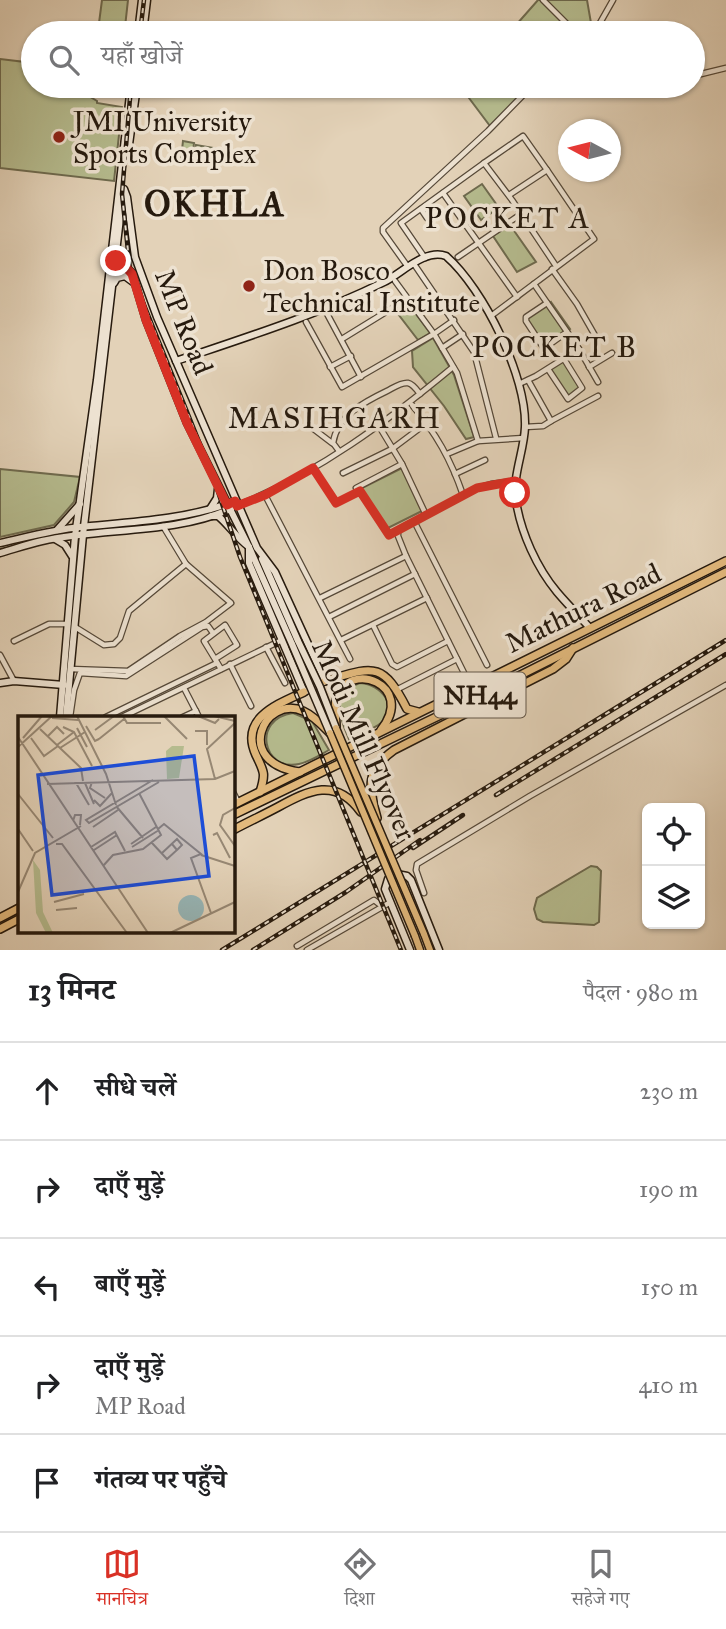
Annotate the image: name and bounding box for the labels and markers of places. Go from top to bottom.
place label: JMI University Sports Complex [70,104,257,171]
marker: JMI University Sports Complex [51,129,67,145]
place label: Don Bosco Technical Institute [263,253,480,320]
marker: Don Bosco Technical Institute [241,278,257,294]

